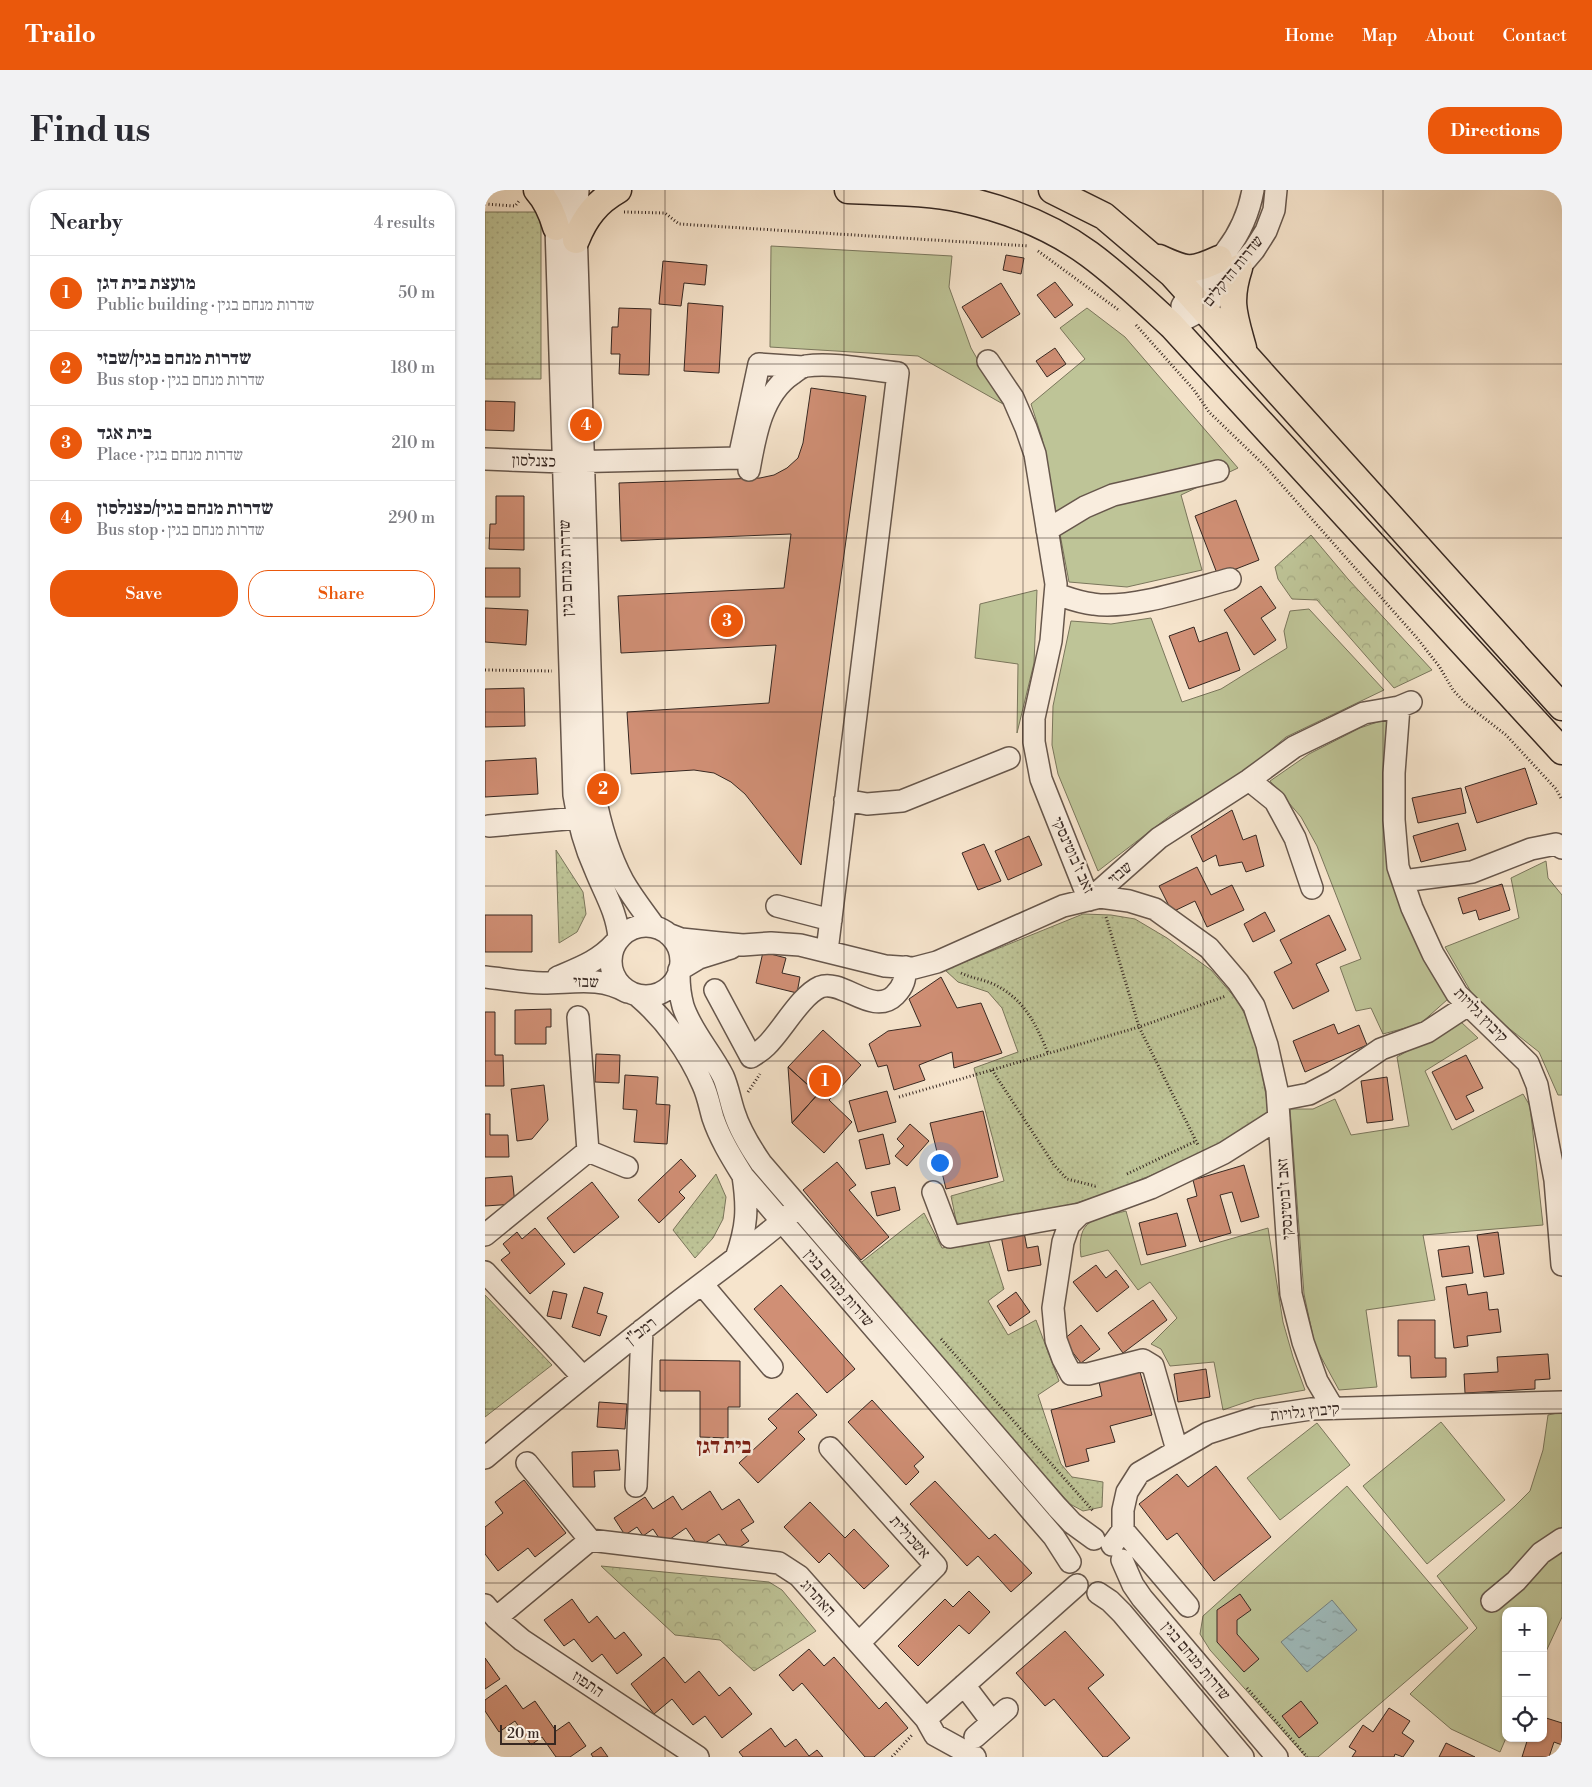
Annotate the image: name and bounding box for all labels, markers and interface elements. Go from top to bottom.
text: Trailo [25,20,96,50]
text: Home [1285,24,1334,47]
text: Map [1362,24,1398,47]
text: About [1426,24,1475,47]
text: Contact [1503,24,1567,47]
button: Directions [1428,107,1562,154]
text: Find us [30,109,150,152]
text: Nearby [50,210,123,236]
text: 4 results [374,213,435,233]
street label: שדרות הדקלים [1198,231,1268,311]
text: מועצת בית דגן [97,271,196,295]
text: 1 [62,283,70,303]
text: 50 m [398,283,435,303]
text: Public building · שדרות מנחם בגין [97,295,314,315]
text: שדרות מנחם בגין/שבזי [97,346,251,370]
text: 2 [61,358,71,378]
text: 180 m [391,358,435,378]
text: Bus stop · שדרות מנחם בגין [97,370,265,390]
pin: 4 [570,406,602,444]
text: בית אגד [97,421,152,445]
text: 3 [61,433,71,453]
text: 210 m [391,433,435,453]
text: Place · שדרות מנחם בגין [97,445,243,465]
street label: כצנלסון [512,450,556,472]
text: שדרות מנחם בגין/כצנלסון [97,496,273,520]
text: 4 [61,508,71,528]
text: 290 m [388,508,435,528]
street label: שדרות מנחם בגין [554,519,578,617]
text: Bus stop · שדרות מנחם בגין [97,520,265,540]
button: Save [50,570,238,617]
button: Share [248,570,435,617]
pin: 3 [711,602,743,640]
pin: 2 [587,770,619,808]
street label: זאב ז'בוטינסקי [1047,814,1099,896]
street label: שבזי [1104,857,1136,889]
street label: שבזי [573,972,600,992]
street label: קיבוץ גלויות [1450,983,1512,1047]
pin: 1 [809,1062,841,1100]
your location [927,1150,953,1176]
street label: זאב ז'בוטינסקי [1272,1158,1298,1240]
street label: שדרות מנחם בגין [800,1245,878,1331]
street label: רמב"ן [621,1313,661,1349]
street label: קיבוץ גלויות [1269,1398,1341,1426]
district label: בית דגן [697,1434,752,1460]
street label: אשכולית [885,1511,935,1563]
street label: האתרוג [796,1575,840,1621]
map controls [1502,1607,1547,1742]
button: + [1502,1607,1547,1652]
street label: שדרות מנחם בגין [1157,1617,1235,1705]
button: − [1502,1652,1547,1697]
street label: התפוז [568,1666,608,1702]
button: locate [1502,1697,1547,1742]
scale bar [500,1722,556,1745]
text: 20 m [507,1725,539,1743]

